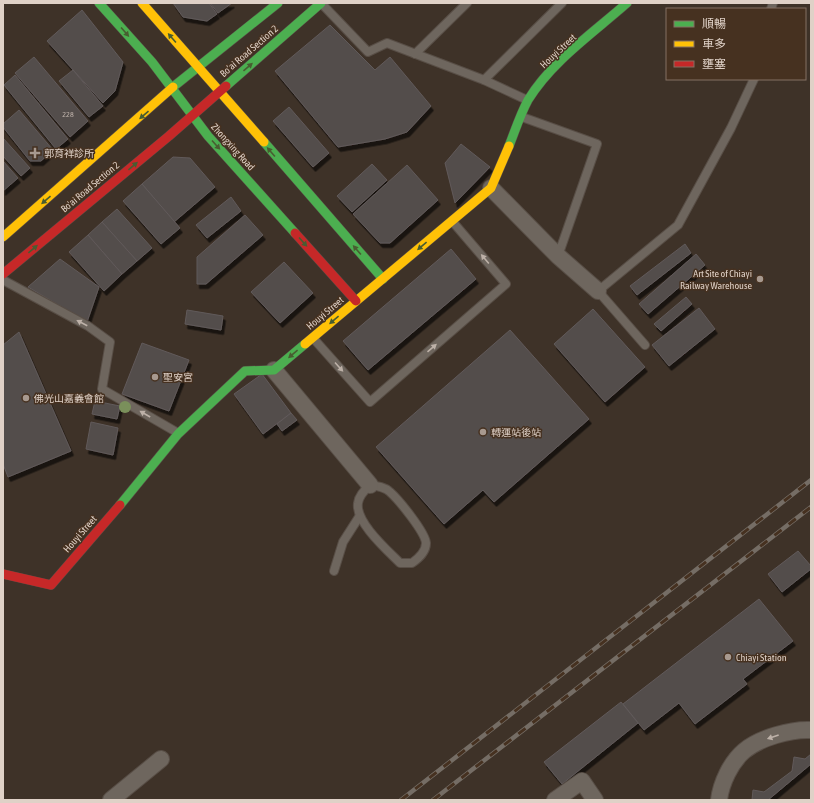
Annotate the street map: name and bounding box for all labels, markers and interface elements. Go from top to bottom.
legend [666,8,806,80]
text: 順暢 [702,17,726,31]
street label: Bo’ai Road Section 2 [218,23,280,79]
one-way arrow [121,27,130,38]
one-way arrow [168,32,177,43]
street label: Houyi Street [538,32,578,70]
text: 車多 [702,37,726,51]
text: 壅塞 [702,57,726,71]
one-way arrow [243,62,253,71]
house number: 228 [62,110,74,119]
one-way arrow [139,110,149,119]
street label: Zhongxing Road [209,121,257,173]
one-way arrow [212,140,221,151]
marker: 郭育祥診所 [29,147,41,159]
one-way arrow [267,147,276,157]
place label: 郭育祥診所 [44,148,94,159]
street label: Bo'ai Road Section 2 [59,159,122,215]
one-way arrow [127,162,138,171]
one-way arrow [41,195,50,204]
one-way arrow [298,238,307,247]
one-way arrow [417,242,428,251]
one-way arrow [28,245,38,254]
one-way arrow [352,245,361,255]
one-way arrow [480,254,489,265]
place label: Art Site of Chiayi Railway Warehouse [680,268,752,291]
marker: Art Site of Chiayi Railway Warehouse [755,274,765,284]
street label: Houyi Street [304,294,346,332]
one-way arrow [329,315,340,324]
one-way arrow [76,320,88,326]
one-way arrow [427,344,438,353]
one-way arrow [288,349,299,358]
one-way arrow [334,361,343,372]
marker: 聖安宮 [150,372,160,382]
place label: 聖安宮 [163,372,193,383]
marker: 佛光山嘉義會館 [21,393,31,403]
place label: 佛光山嘉義會館 [33,393,104,404]
one-way arrow [139,410,151,417]
marker: 轉運站後站 [478,427,488,437]
place label: 轉運站後站 [491,427,541,438]
street label: Houyi Street [61,513,99,555]
marker: Chiayi Station [723,652,733,662]
place label: Chiayi Station [736,652,787,663]
one-way arrow [767,734,779,740]

